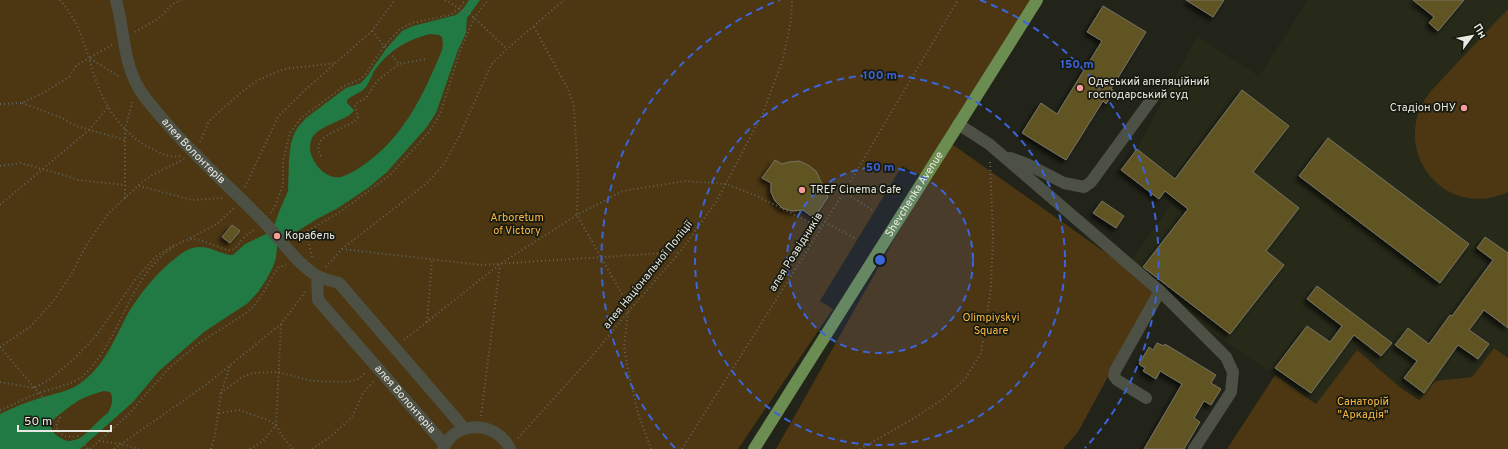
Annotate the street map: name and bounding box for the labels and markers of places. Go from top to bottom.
place label: Одеський апеляційний господарський суд [1088,75,1209,102]
marker: Одеський апеляційний господарський суд [1075,83,1085,93]
place label: Стадіон ОНУ [1390,101,1456,115]
marker: Стадіон ОНУ [1459,103,1469,113]
place label: TREF Cinema Cafe [810,183,901,197]
marker: TREF Cinema Cafe [797,185,807,195]
place label: Корабель [285,229,335,243]
marker: Корабель [272,231,282,241]
centre of rings [873,253,887,267]

